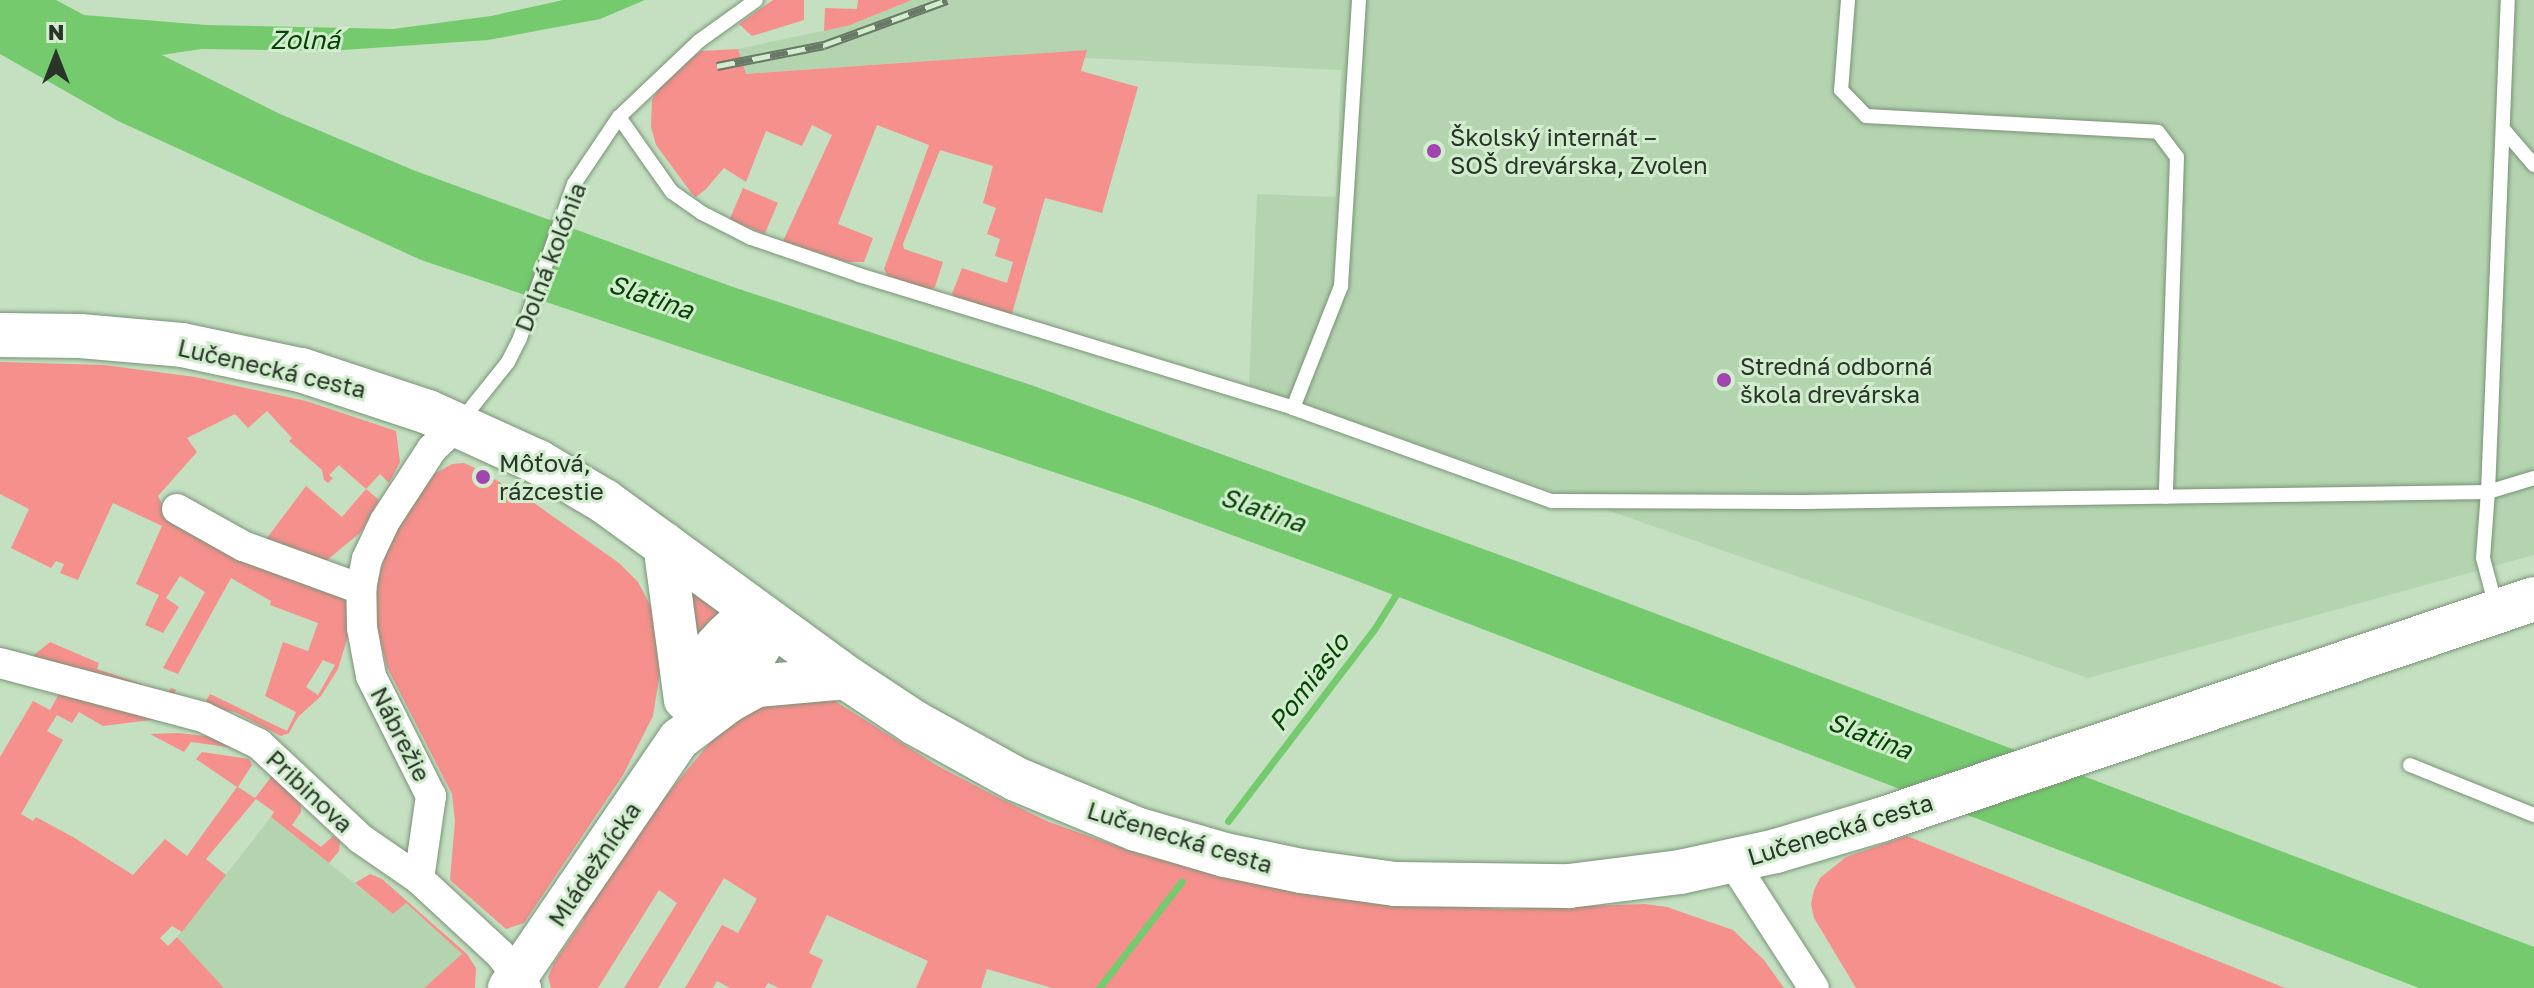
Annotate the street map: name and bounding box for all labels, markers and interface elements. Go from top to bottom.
north arrow [16,16,96,96]
text: N [48,18,64,45]
water label: Zolná [270,24,340,56]
place label: Školský internát – SOŠ drevárska, Zvolen [1450,123,1708,179]
marker: Školský internát – SOŠ drevárska, Zvolen [1425,142,1443,160]
street label: Dolná kolónia [508,178,592,336]
water label: Slatina [605,268,697,326]
street label: Lučenecká cesta [175,332,369,404]
place label: Stredná odborná škola drevárska [1740,352,1933,408]
marker: Stredná odborná škola drevárska [1715,371,1733,389]
place label: Môťová, rázcestie [499,449,604,505]
marker: Môťová, rázcestie [474,468,492,486]
water label: Slatina [1217,481,1309,539]
water label: Pomiaslo [1262,627,1356,737]
street label: Nábrežie [365,682,437,786]
water label: Slatina [1824,706,1916,766]
street label: Pribinova [261,744,359,838]
street label: Lučenecká cesta [1744,787,1936,871]
street label: Lučenecká cesta [1084,795,1276,879]
street label: Mládežnícka [542,796,646,932]

